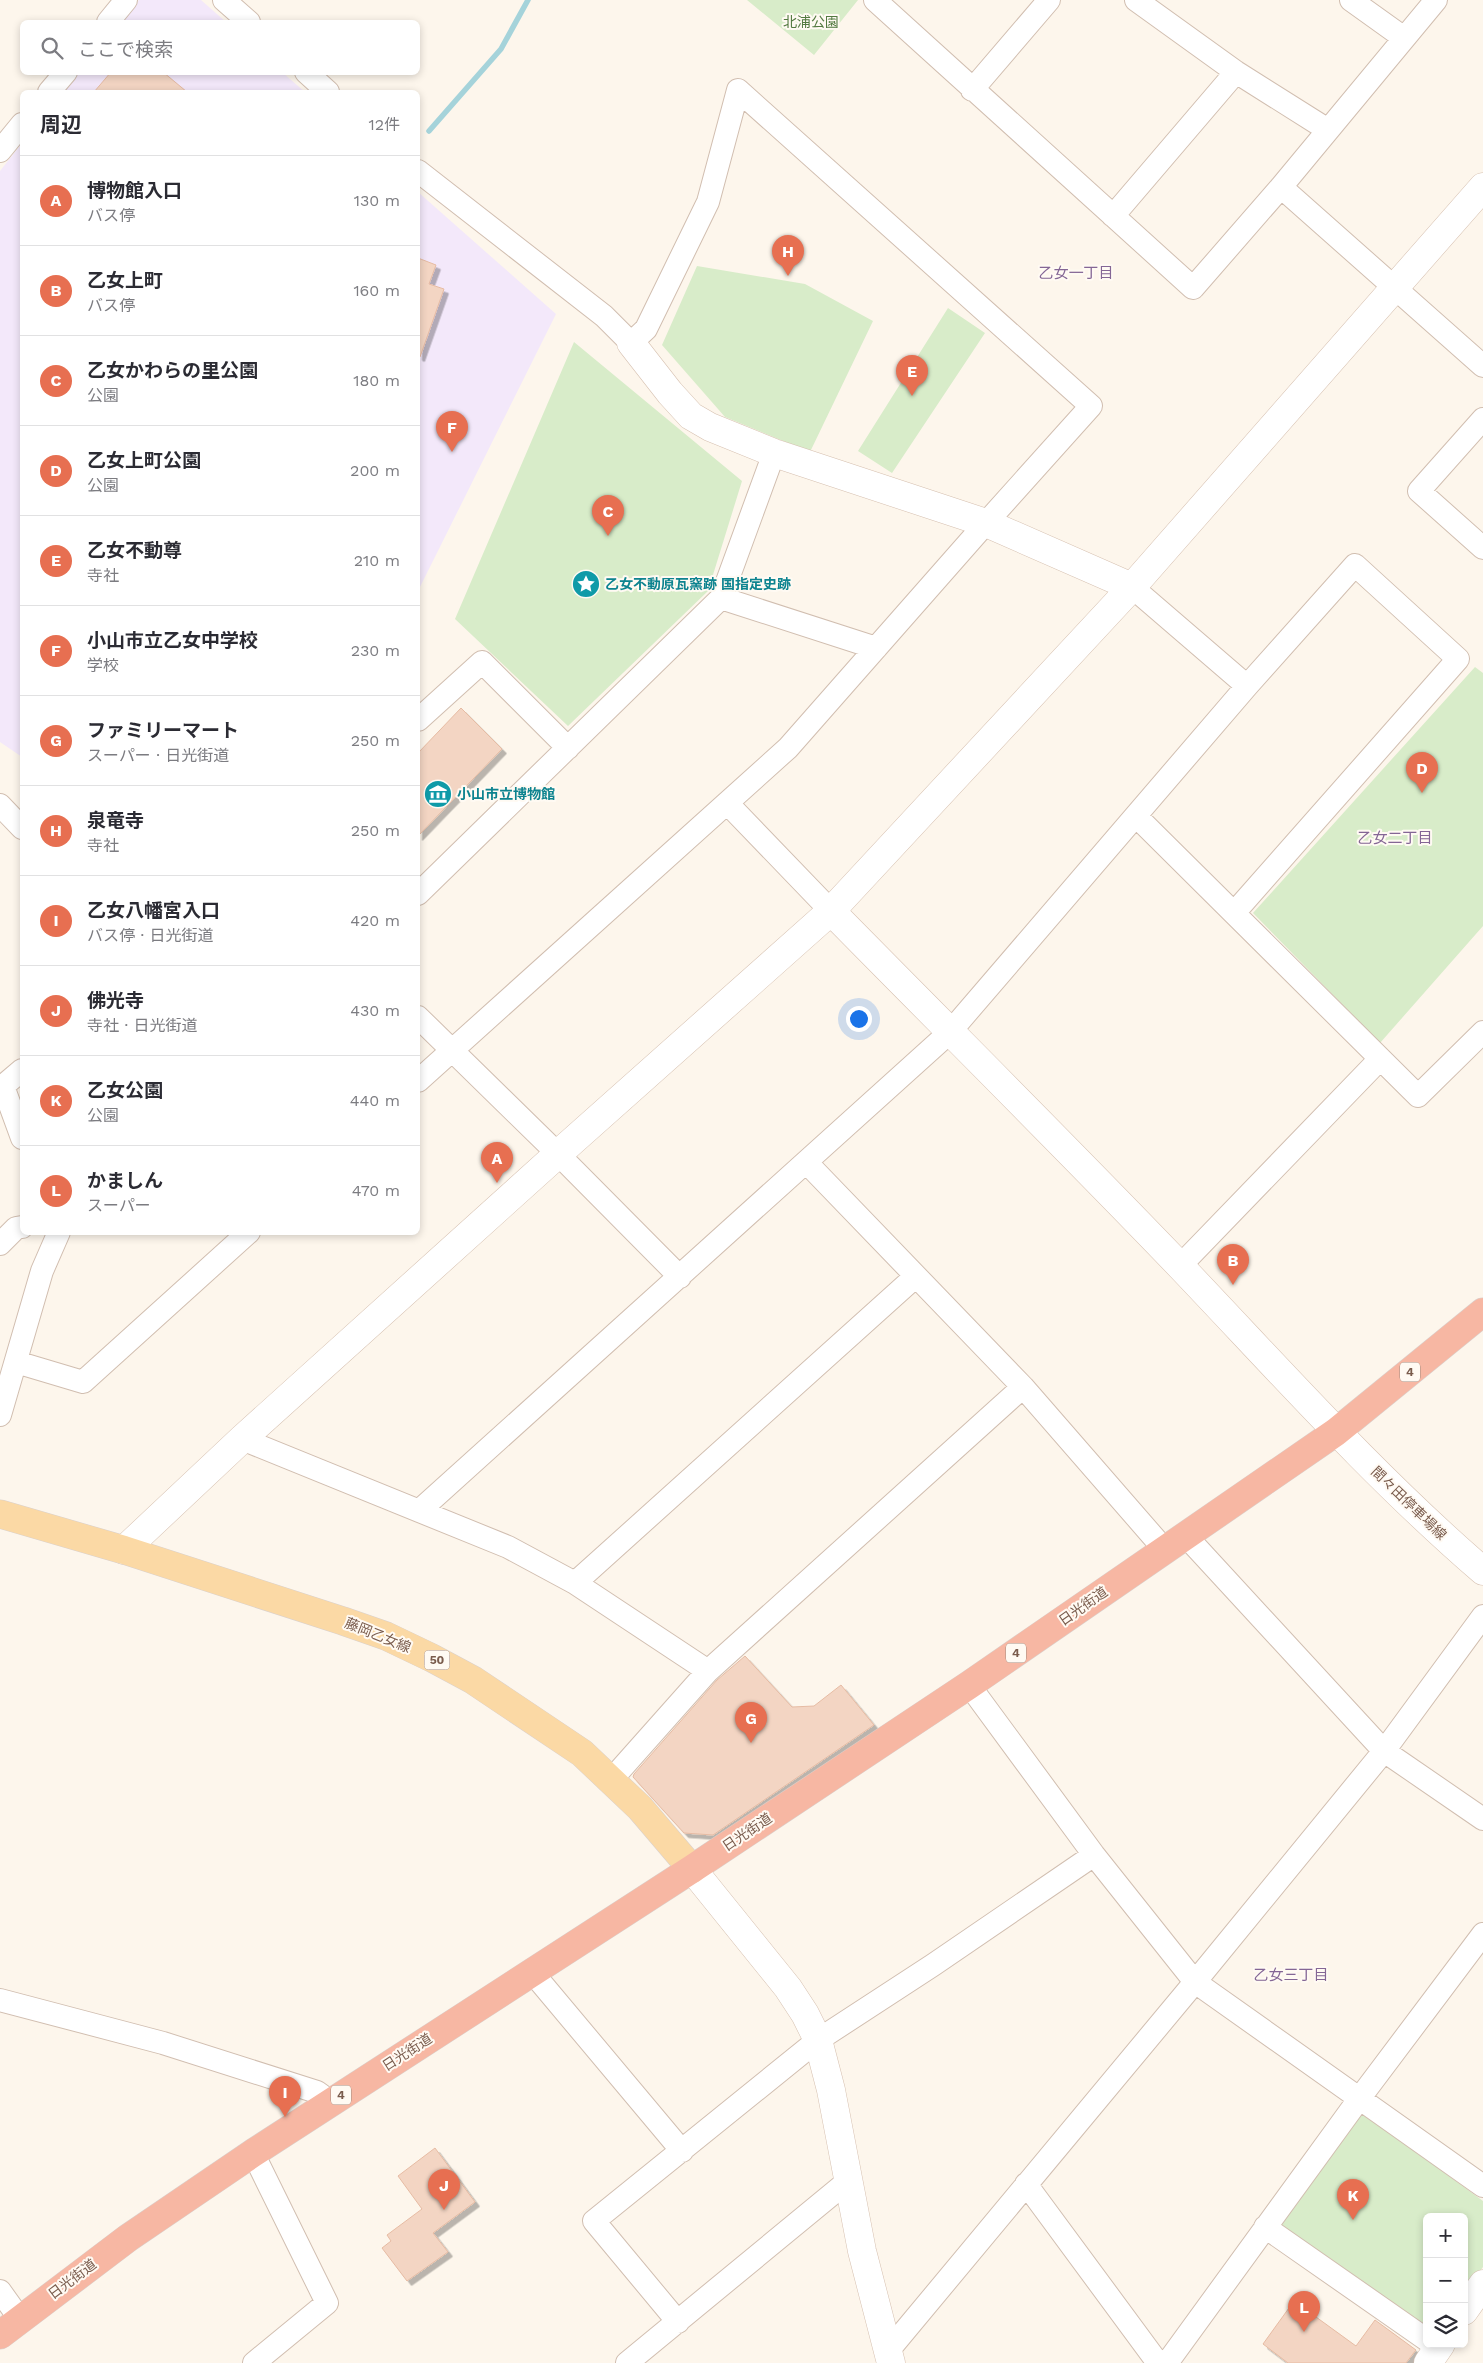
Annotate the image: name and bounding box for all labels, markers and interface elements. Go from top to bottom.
park label: 北浦公園 [783,14,839,30]
search box [20,20,420,75]
icon: search [38,34,66,62]
text: ここで検索 [78,38,173,61]
text: 周辺 [40,112,82,137]
text: 12件 [368,115,400,134]
text: 博物館入口 [87,179,182,202]
text: A [51,191,61,210]
text: 130 m [354,191,400,210]
text: バス停 [87,206,135,225]
pin: H [772,235,804,276]
district label: 乙女一丁目 [1038,264,1114,282]
text: 乙女上町 [87,269,163,292]
text: B [51,281,61,300]
text: 160 m [353,281,400,300]
text: バス停 [87,296,135,315]
pin: E [896,355,928,396]
text: 乙女かわらの里公園 [87,359,258,382]
text: C [51,371,61,390]
text: 180 m [353,371,400,390]
text: 公園 [87,386,119,405]
pin: F [436,411,468,452]
text: 乙女上町公園 [87,449,201,472]
text: D [50,461,62,480]
text: 200 m [350,461,400,480]
text: 公園 [87,476,119,495]
pin: C [592,495,624,536]
text: 乙女不動尊 [87,539,182,562]
text: E [51,551,61,570]
text: 210 m [354,551,400,570]
text: 寺社 [87,566,119,585]
place icon: 乙女不動原瓦窯跡 国指定史跡 [571,569,601,599]
place label: 乙女不動原瓦窯跡 国指定史跡 [605,576,791,592]
text: 小山市立乙女中学校 [87,629,258,652]
text: F [51,641,61,660]
text: 230 m [351,641,400,660]
text: 学校 [87,656,119,675]
text: ファミリーマート [87,719,239,742]
text: G [50,731,62,750]
text: 250 m [351,731,400,750]
text: スーパー · 日光街道 [87,746,229,765]
pin: D [1406,752,1438,793]
museum icon: 小山市立博物館 [423,779,453,809]
place label: 小山市立博物館 [457,786,555,802]
text: 泉竜寺 [87,809,144,832]
text: H [50,821,62,840]
text: 250 m [351,821,400,840]
district label: 乙女二丁目 [1357,829,1433,847]
text: 寺社 [87,836,119,855]
text: 乙女八幡宮入口 [87,899,220,922]
text: I [53,911,59,930]
text: 420 m [350,911,400,930]
text: バス停 · 日光街道 [87,926,214,945]
text: 佛光寺 [87,989,144,1012]
text: J [51,1001,61,1020]
text: 430 m [350,1001,400,1020]
your location [846,1006,872,1032]
text: 寺社 · 日光街道 [87,1016,198,1035]
text: 乙女公園 [87,1079,163,1102]
text: K [50,1091,62,1110]
text: 440 m [350,1091,400,1110]
text: 公園 [87,1106,119,1125]
pin: A [481,1142,513,1183]
text: かましん [87,1169,163,1192]
text: L [51,1181,61,1200]
text: 470 m [352,1181,400,1200]
text: スーパー [87,1196,151,1215]
pin: B [1217,1244,1249,1285]
road number: 4 [1400,1362,1420,1381]
street label: 間々田停車場線 [1368,1463,1450,1543]
street label: 日光街道 [1055,1583,1111,1629]
street label: 藤岡乙女線 [343,1614,413,1656]
road number: 4 [1006,1644,1026,1662]
road number: 50 [424,1650,450,1670]
pin: G [735,1702,767,1743]
street label: 日光街道 [719,1810,775,1854]
district label: 乙女三丁目 [1253,1966,1329,1984]
street label: 日光街道 [379,2030,435,2074]
pin: I [269,2076,301,2117]
road number: 4 [331,2086,351,2104]
pin: J [428,2169,460,2210]
pin: K [1337,2179,1369,2220]
map controls [1423,2213,1468,2348]
button: + [1423,2213,1468,2258]
street label: 日光街道 [45,2256,99,2302]
button: − [1423,2258,1468,2303]
pin: L [1288,2291,1320,2332]
button: layers [1423,2303,1468,2348]

